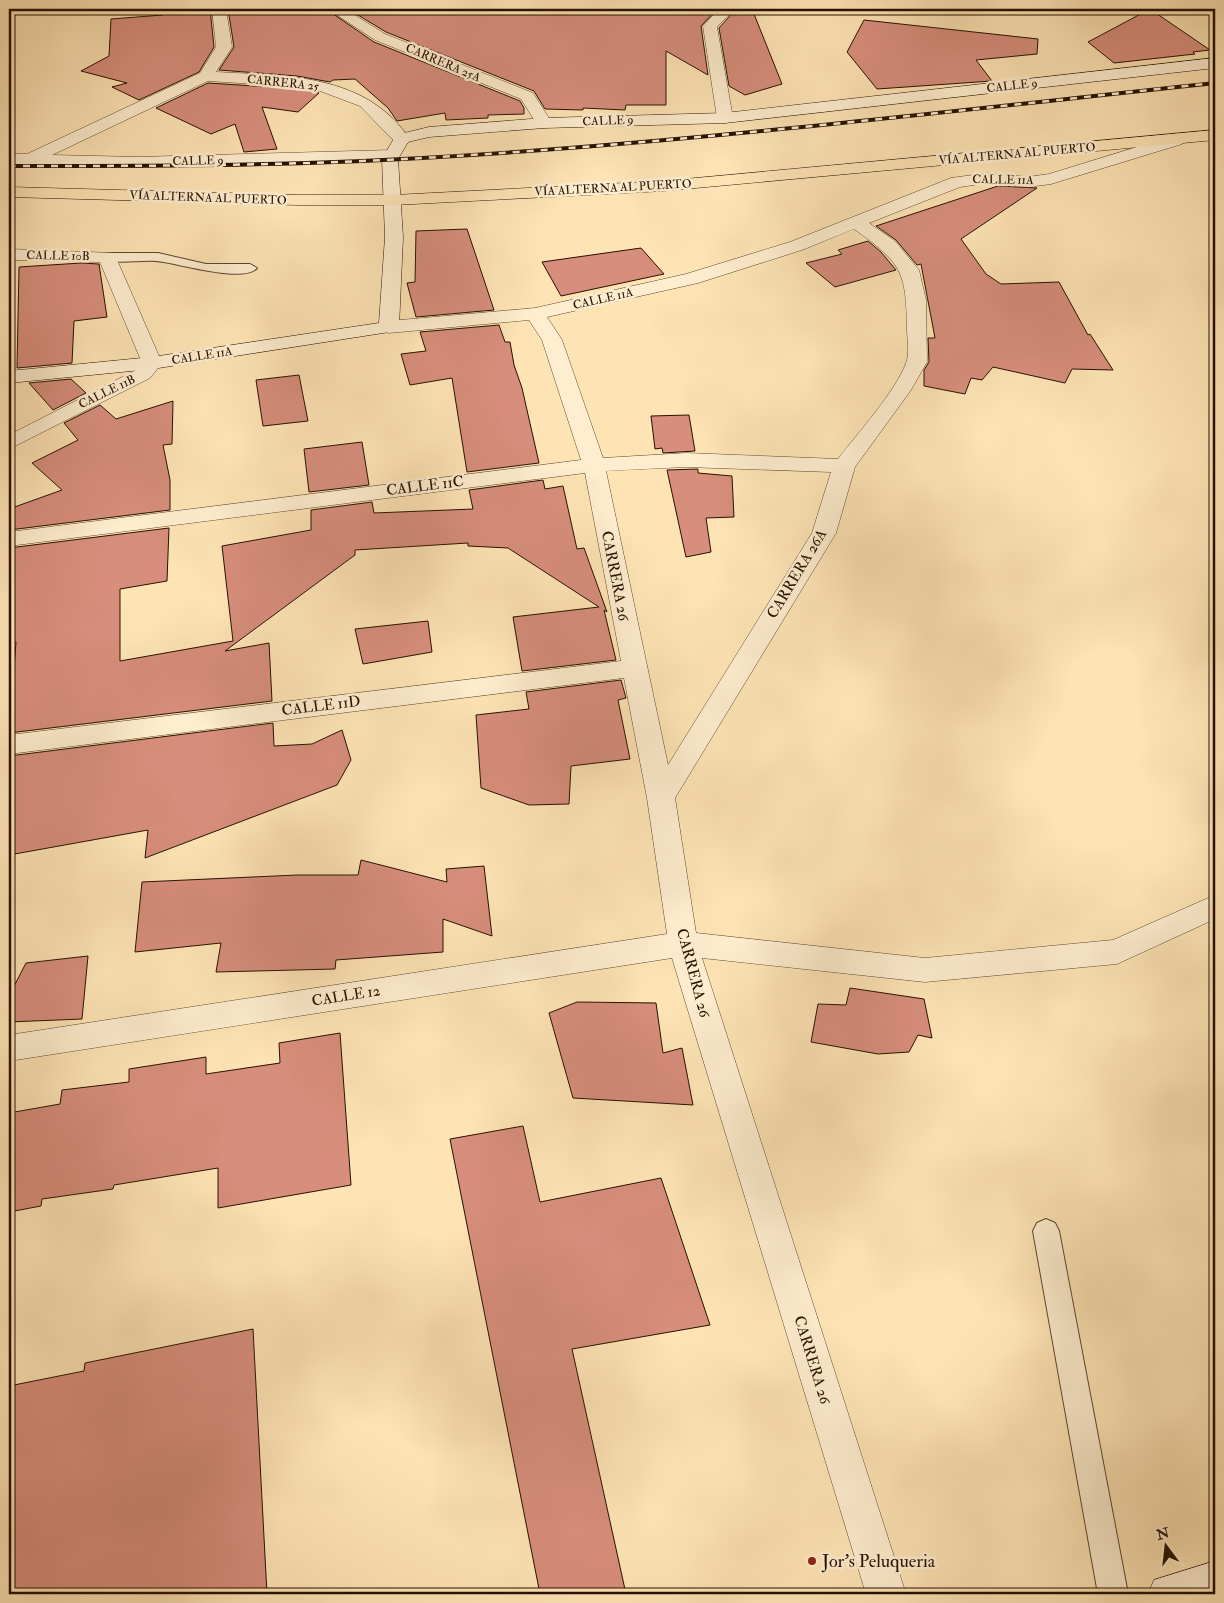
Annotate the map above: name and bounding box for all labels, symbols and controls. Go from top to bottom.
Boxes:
street label: CARRERA 25A [403,40,483,86]
street label: CARRERA 25 [246,72,320,94]
street label: CALLE 9 [986,76,1038,96]
street label: CALLE 9 [582,113,634,129]
street label: VÍA ALTERNA AL PUERTO [938,140,1096,168]
street label: CALLE 9 [172,153,224,169]
street label: CALLE 11A [972,172,1034,188]
street label: VÍA ALTERNA AL PUERTO [534,176,692,200]
street label: VÍA ALTERNA AL PUERTO [129,188,287,208]
street label: CALLE 10B [26,248,90,264]
street label: CALLE 11A [572,285,635,313]
street label: CALLE 11A [171,344,234,368]
street label: CALLE 11B [76,372,138,412]
street label: CALLE 11C [385,472,465,500]
street label: CARRERA 26A [763,525,831,622]
street label: CARRERA 26 [597,529,633,624]
street label: CALLE 11D [281,692,361,720]
street label: CARRERA 26 [672,926,714,1021]
street label: CALLE 12 [310,981,382,1011]
street label: CARRERA 26 [790,1314,835,1408]
north arrow [1142,1520,1192,1570]
text: N [1154,1524,1171,1544]
place label: Jor's Peluqueria [821,1550,936,1573]
marker: Jor's Peluqueria [806,1555,818,1567]

